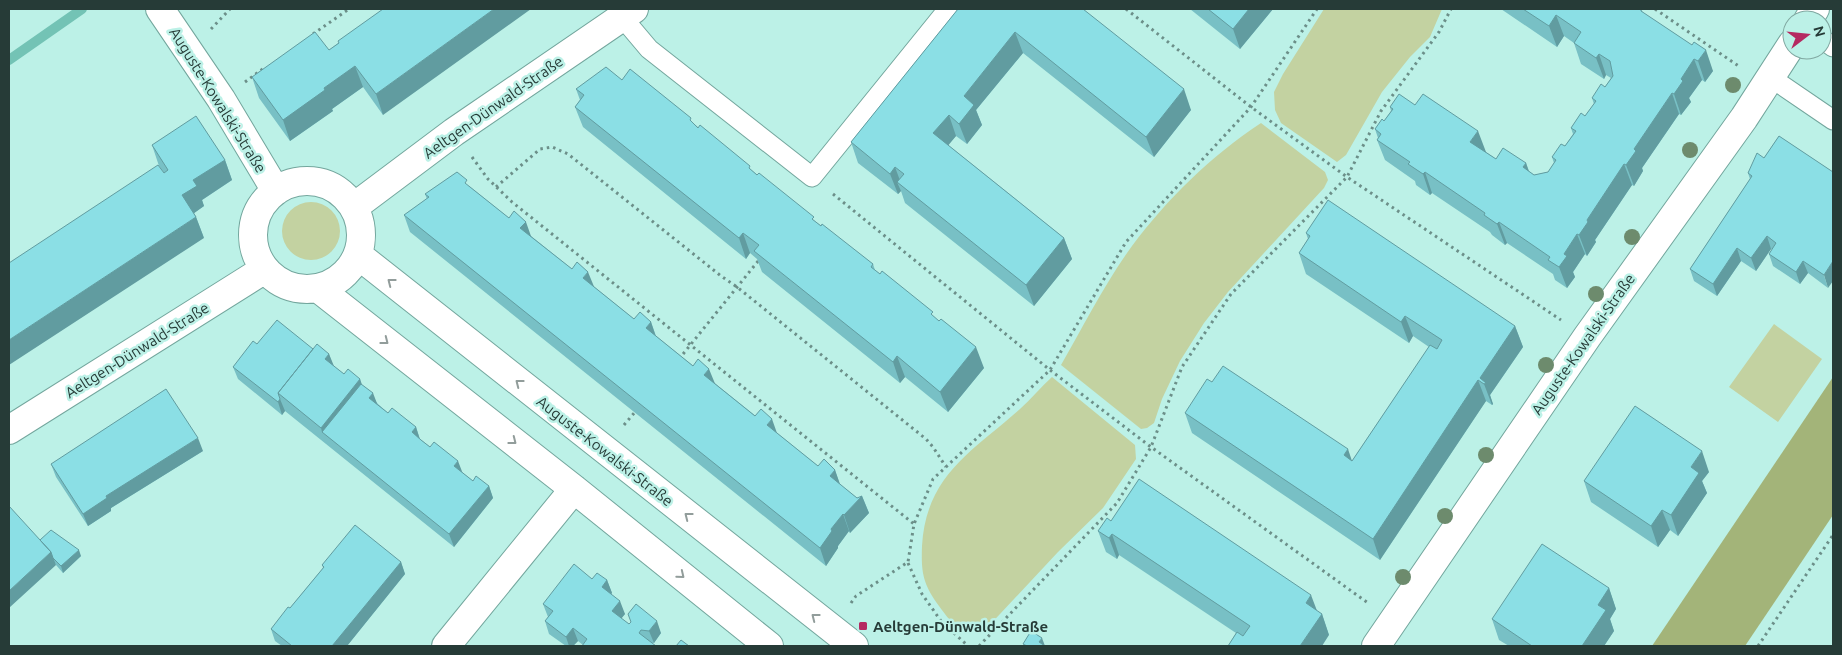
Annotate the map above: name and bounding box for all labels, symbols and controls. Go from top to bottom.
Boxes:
north arrow [1782,10,1832,60]
street label: Auguste-Kowalski-Straße [166,24,270,176]
text: N [1810,24,1829,39]
street label: Aeltgen-Dünwald-Straße [420,52,566,162]
street label: Auguste-Kowalski-Straße [1528,270,1638,418]
one-way arrow [388,279,397,288]
street label: Aeltgen-Dünwald-Straße [62,299,212,401]
one-way arrow [379,335,388,343]
one-way arrow [516,380,525,388]
street label: Auguste-Kowalski-Straße [534,393,676,509]
one-way arrow [507,435,517,444]
one-way arrow [684,513,693,522]
one-way arrow [675,570,684,578]
one-way arrow [812,614,821,622]
place label: Aeltgen-Dünwald-Straße [873,618,1048,635]
marker: Aeltgen-Dünwald-Straße [857,620,869,632]

